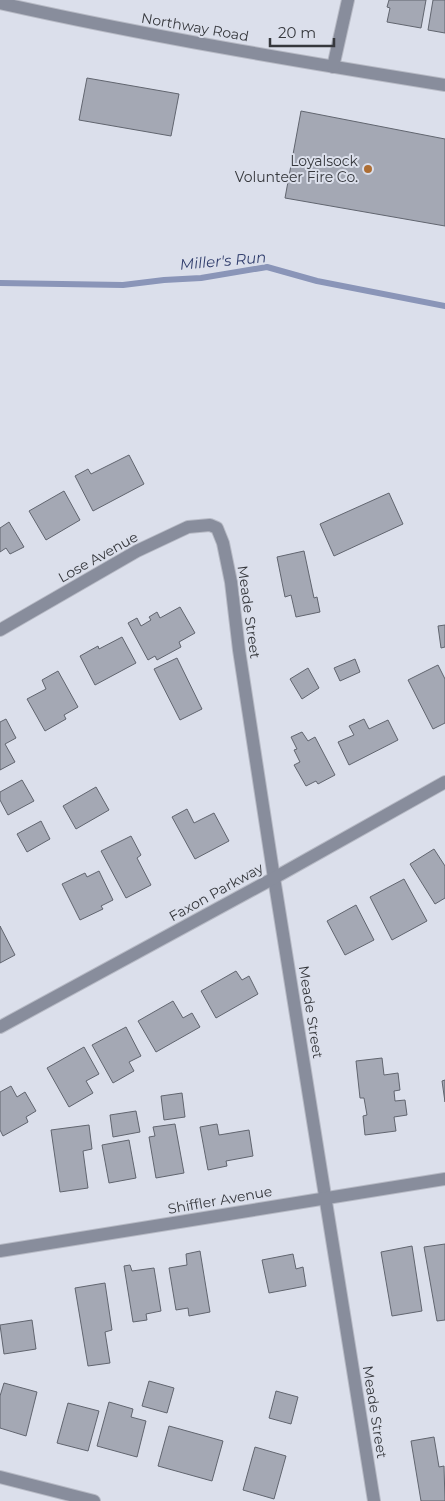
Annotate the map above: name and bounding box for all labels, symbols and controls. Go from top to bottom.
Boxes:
street label: Northway Road [140,9,250,45]
scale bar [270,15,334,47]
text: 20 m [278,23,316,42]
place label: Loyalsock Volunteer Fire Co. [235,152,359,186]
marker: Loyalsock Volunteer Fire Co. [362,163,374,175]
water label: Miller's Run [179,247,267,274]
street label: Lose Avenue [55,528,141,586]
street label: Meade Street [234,564,264,660]
street label: Faxon Parkway [166,858,267,925]
street label: Meade Street [295,964,327,1060]
street label: Shiffler Avenue [166,1182,274,1218]
street label: Meade Street [359,1364,391,1460]

